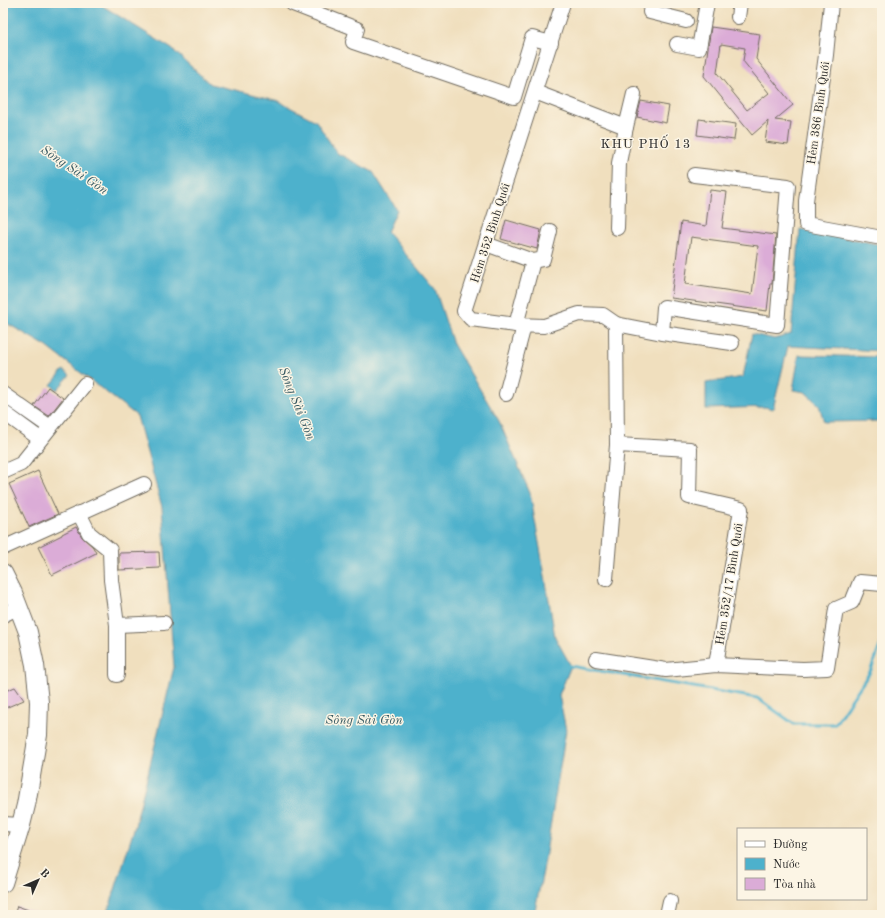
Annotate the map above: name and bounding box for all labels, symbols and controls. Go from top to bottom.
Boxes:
street label: Hẻm 386 Bình Quới [806,61,832,165]
district label: KHU PHỐ 13 [601,134,691,151]
water label: Sông Sài Gòn [38,143,110,198]
street label: Hẻm 352 Bình Quới [468,182,513,285]
water label: Sông Sài Gòn [276,365,317,442]
street label: Hẻm 352/17 Bình Quới [713,522,746,646]
water label: Sông Sài Gòn [325,714,403,727]
legend [737,828,867,900]
text: Đường [773,839,808,851]
text: Nước [773,859,800,871]
north arrow [18,860,58,900]
text: B [37,867,51,881]
text: Tòa nhà [773,879,816,891]

